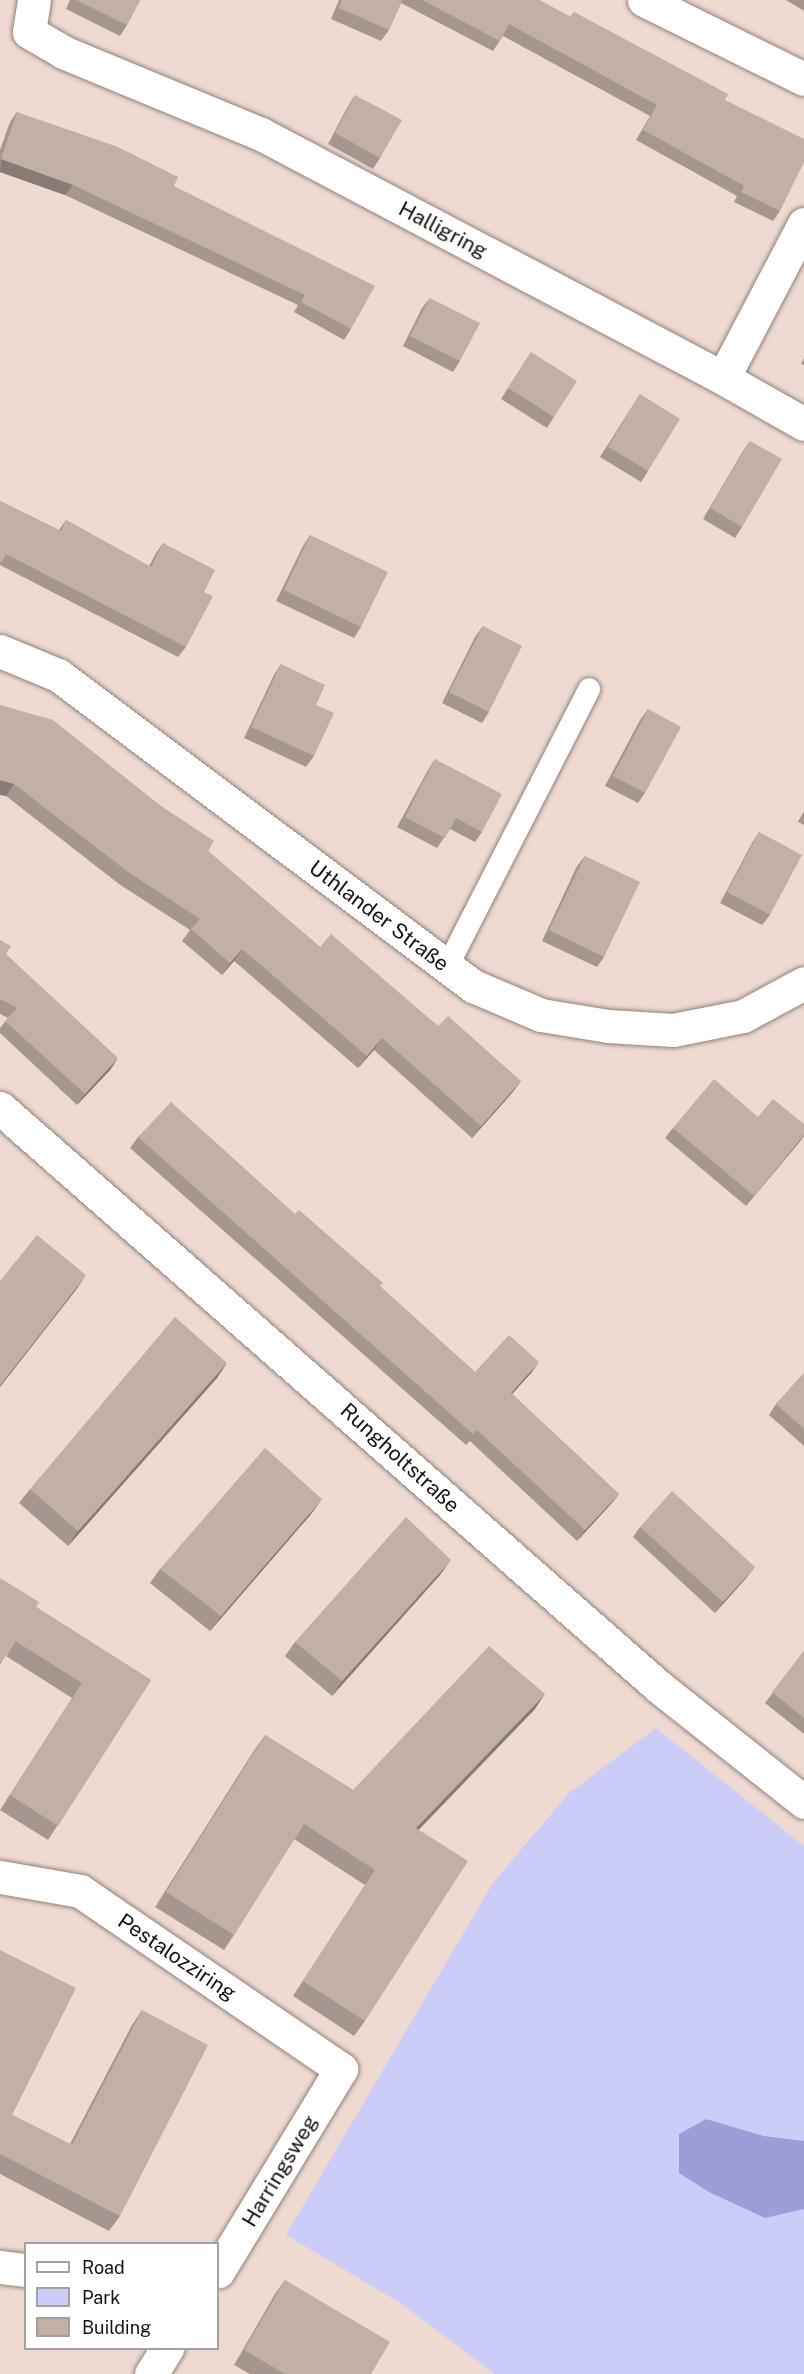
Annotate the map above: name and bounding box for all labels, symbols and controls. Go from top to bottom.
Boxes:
street label: Halligring [394,196,492,264]
street label: Uthlander Straße [304,855,454,977]
street label: Rungholtstraße [335,1398,465,1518]
street label: Pestalozziring [113,1908,241,2006]
street label: Harringsweg [237,2111,323,2231]
legend [24,2242,219,2350]
text: Road [82,2257,125,2278]
text: Park [82,2287,120,2308]
text: Building [82,2317,151,2338]

